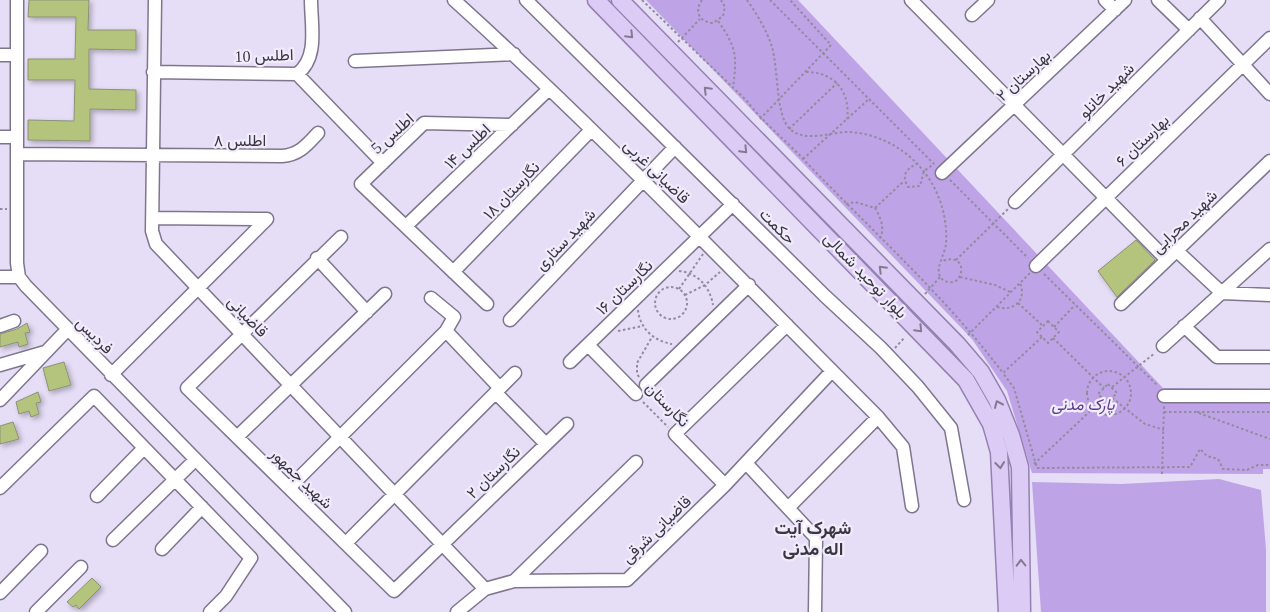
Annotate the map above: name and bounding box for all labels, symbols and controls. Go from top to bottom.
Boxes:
one-way arrow [624,29,633,38]
street label: اطلس 10 [234,46,294,67]
street label: بهارستان ۲ [993,46,1055,106]
street label: شهید خانلو [1075,59,1139,123]
one-way arrow [704,87,713,96]
street label: اطلس 5 [368,110,418,158]
street label: بهارستان ۶ [1112,111,1174,171]
street label: اطلس ۱۴ [441,121,495,174]
street label: اطلس ۸ [214,132,266,151]
street label: قاضیانی غربی [619,136,693,208]
one-way arrow [738,145,747,154]
street label: نگارستان ۱۸ [480,158,544,224]
street label: شهید محرابی [1148,186,1222,258]
street label: شهید ستاری [532,205,600,275]
street label: حکمت [756,205,799,248]
street label: بلوار توحید شمالی [819,229,911,323]
street label: نگارستان ۱۶ [593,256,657,320]
one-way arrow [879,265,888,274]
street label: قاضیانی [223,293,271,342]
street label: فردیس [71,314,116,359]
one-way arrow [913,323,922,332]
street label: نگارستان [641,379,693,431]
park label: پارک مدنی [1051,396,1116,416]
one-way arrow [994,400,1005,409]
street label: نگارستان ۲ [463,443,525,503]
street label: شهید جمهور [265,444,336,513]
one-way arrow [994,462,1005,470]
street label: قاضیانی شرقی [618,492,696,568]
district label: شهرک آیت اله مدنی [775,518,851,560]
one-way arrow [1015,559,1026,567]

